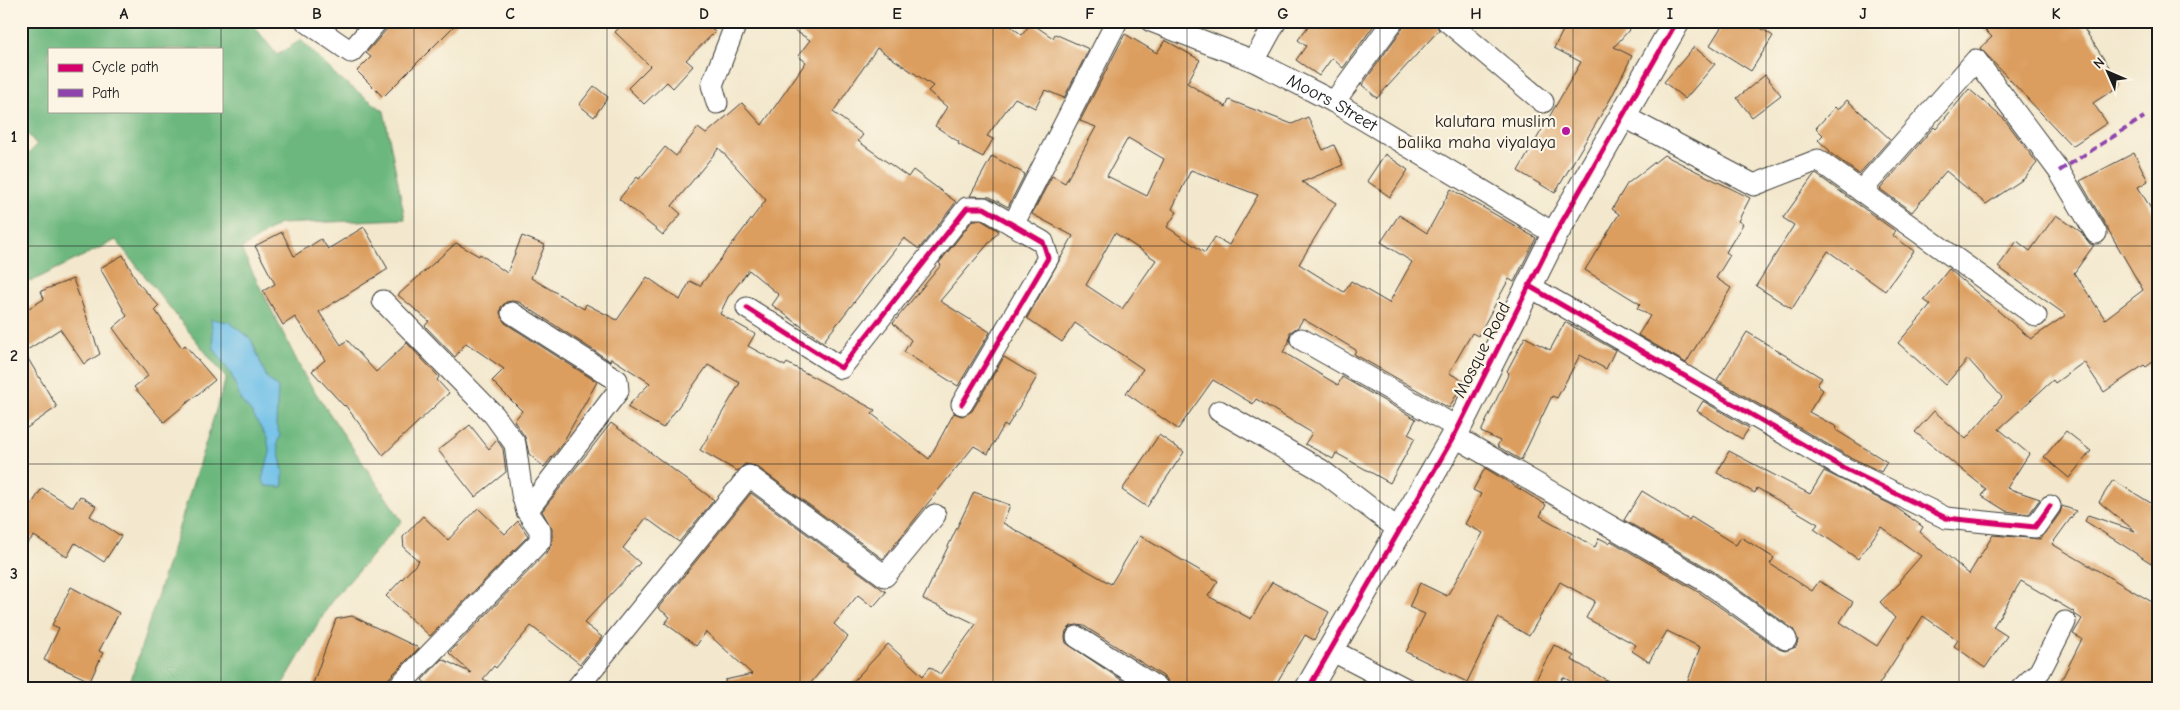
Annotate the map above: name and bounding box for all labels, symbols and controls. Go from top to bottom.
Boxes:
text: A [120,5,129,23]
text: B [312,5,322,23]
text: C [505,5,515,23]
text: D [699,5,709,23]
text: E [892,5,902,23]
text: F [1085,5,1095,23]
text: G [1277,5,1289,23]
text: H [1470,5,1482,23]
text: I [1667,5,1673,23]
text: J [1859,5,1867,23]
text: K [2051,5,2061,23]
legend [48,48,222,112]
north arrow [2082,48,2132,98]
text: N [2090,54,2108,72]
text: Cycle path [92,58,159,76]
street label: Moors Street [1283,69,1382,136]
text: Path [92,84,120,102]
place label: kalutara muslim balika maha viyalaya [1397,111,1556,153]
marker: kalutara muslim balika maha viyalaya [1560,125,1572,137]
text: 1 [11,128,17,146]
street label: Mosque Road [1449,299,1515,401]
text: 2 [10,347,18,365]
text: 3 [10,565,18,583]

